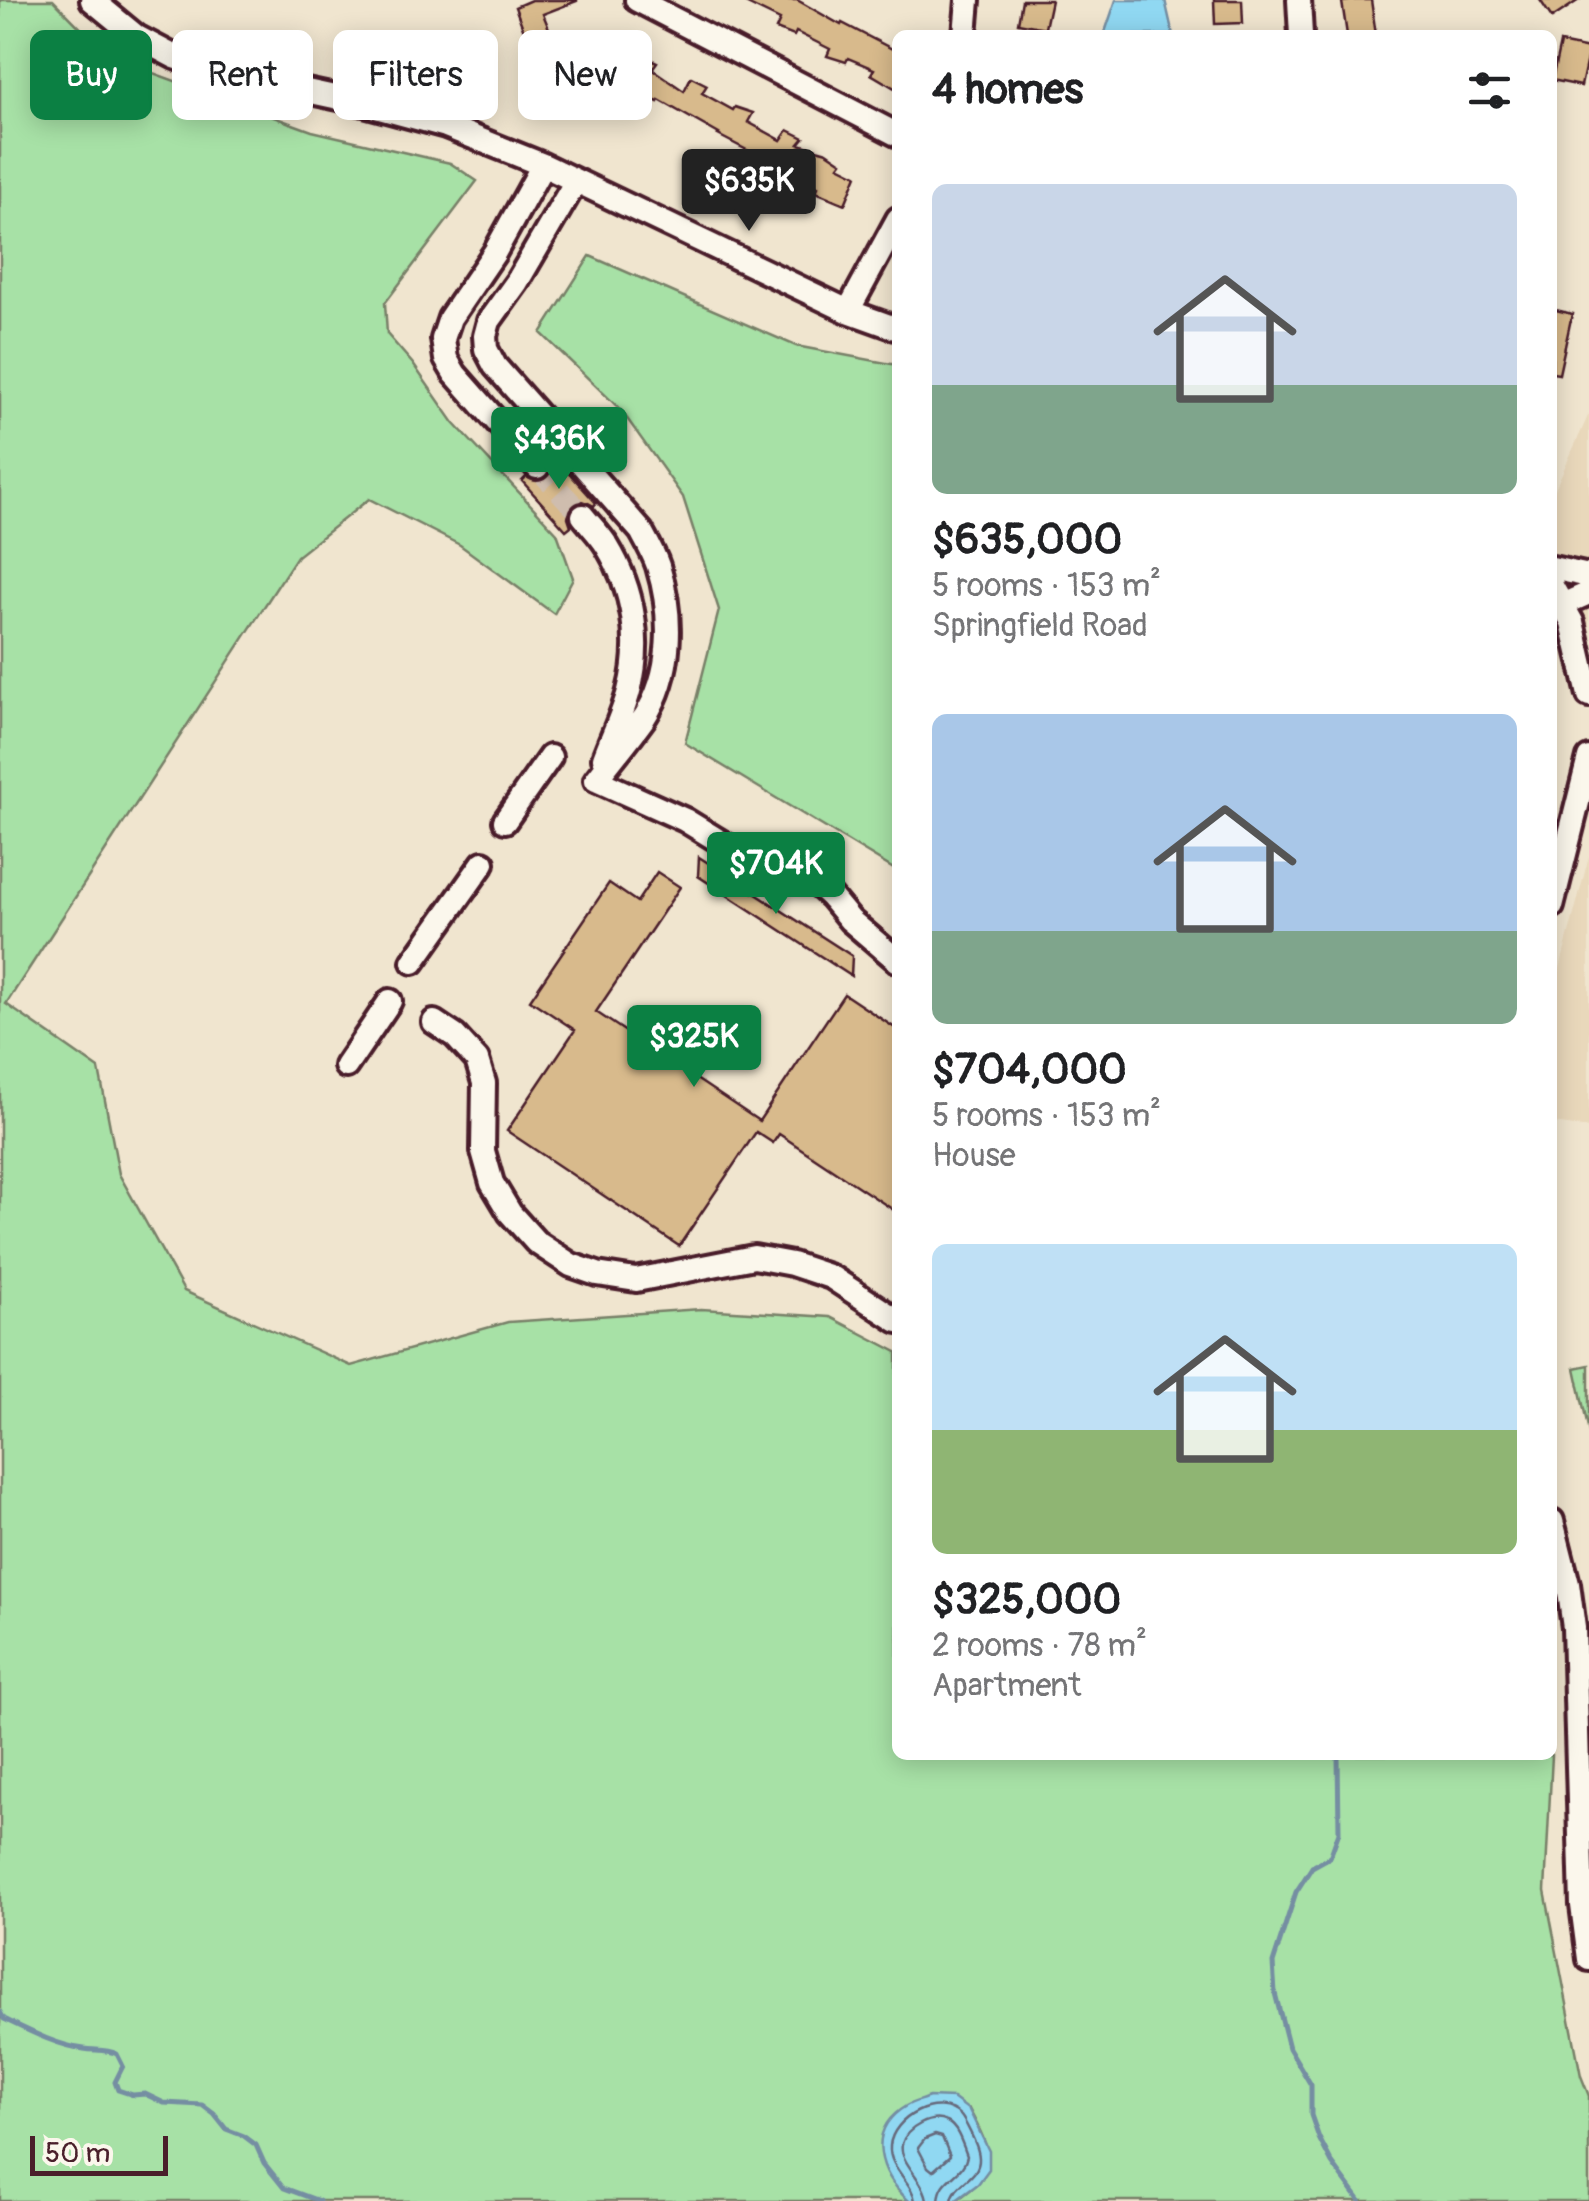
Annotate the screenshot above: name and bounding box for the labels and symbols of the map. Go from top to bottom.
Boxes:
pin: $635K [679,149,819,234]
pin: $436K [489,407,629,492]
pin: $704K [706,832,846,917]
pin: $325K [624,1005,764,1090]
scale bar [30,2131,168,2176]

